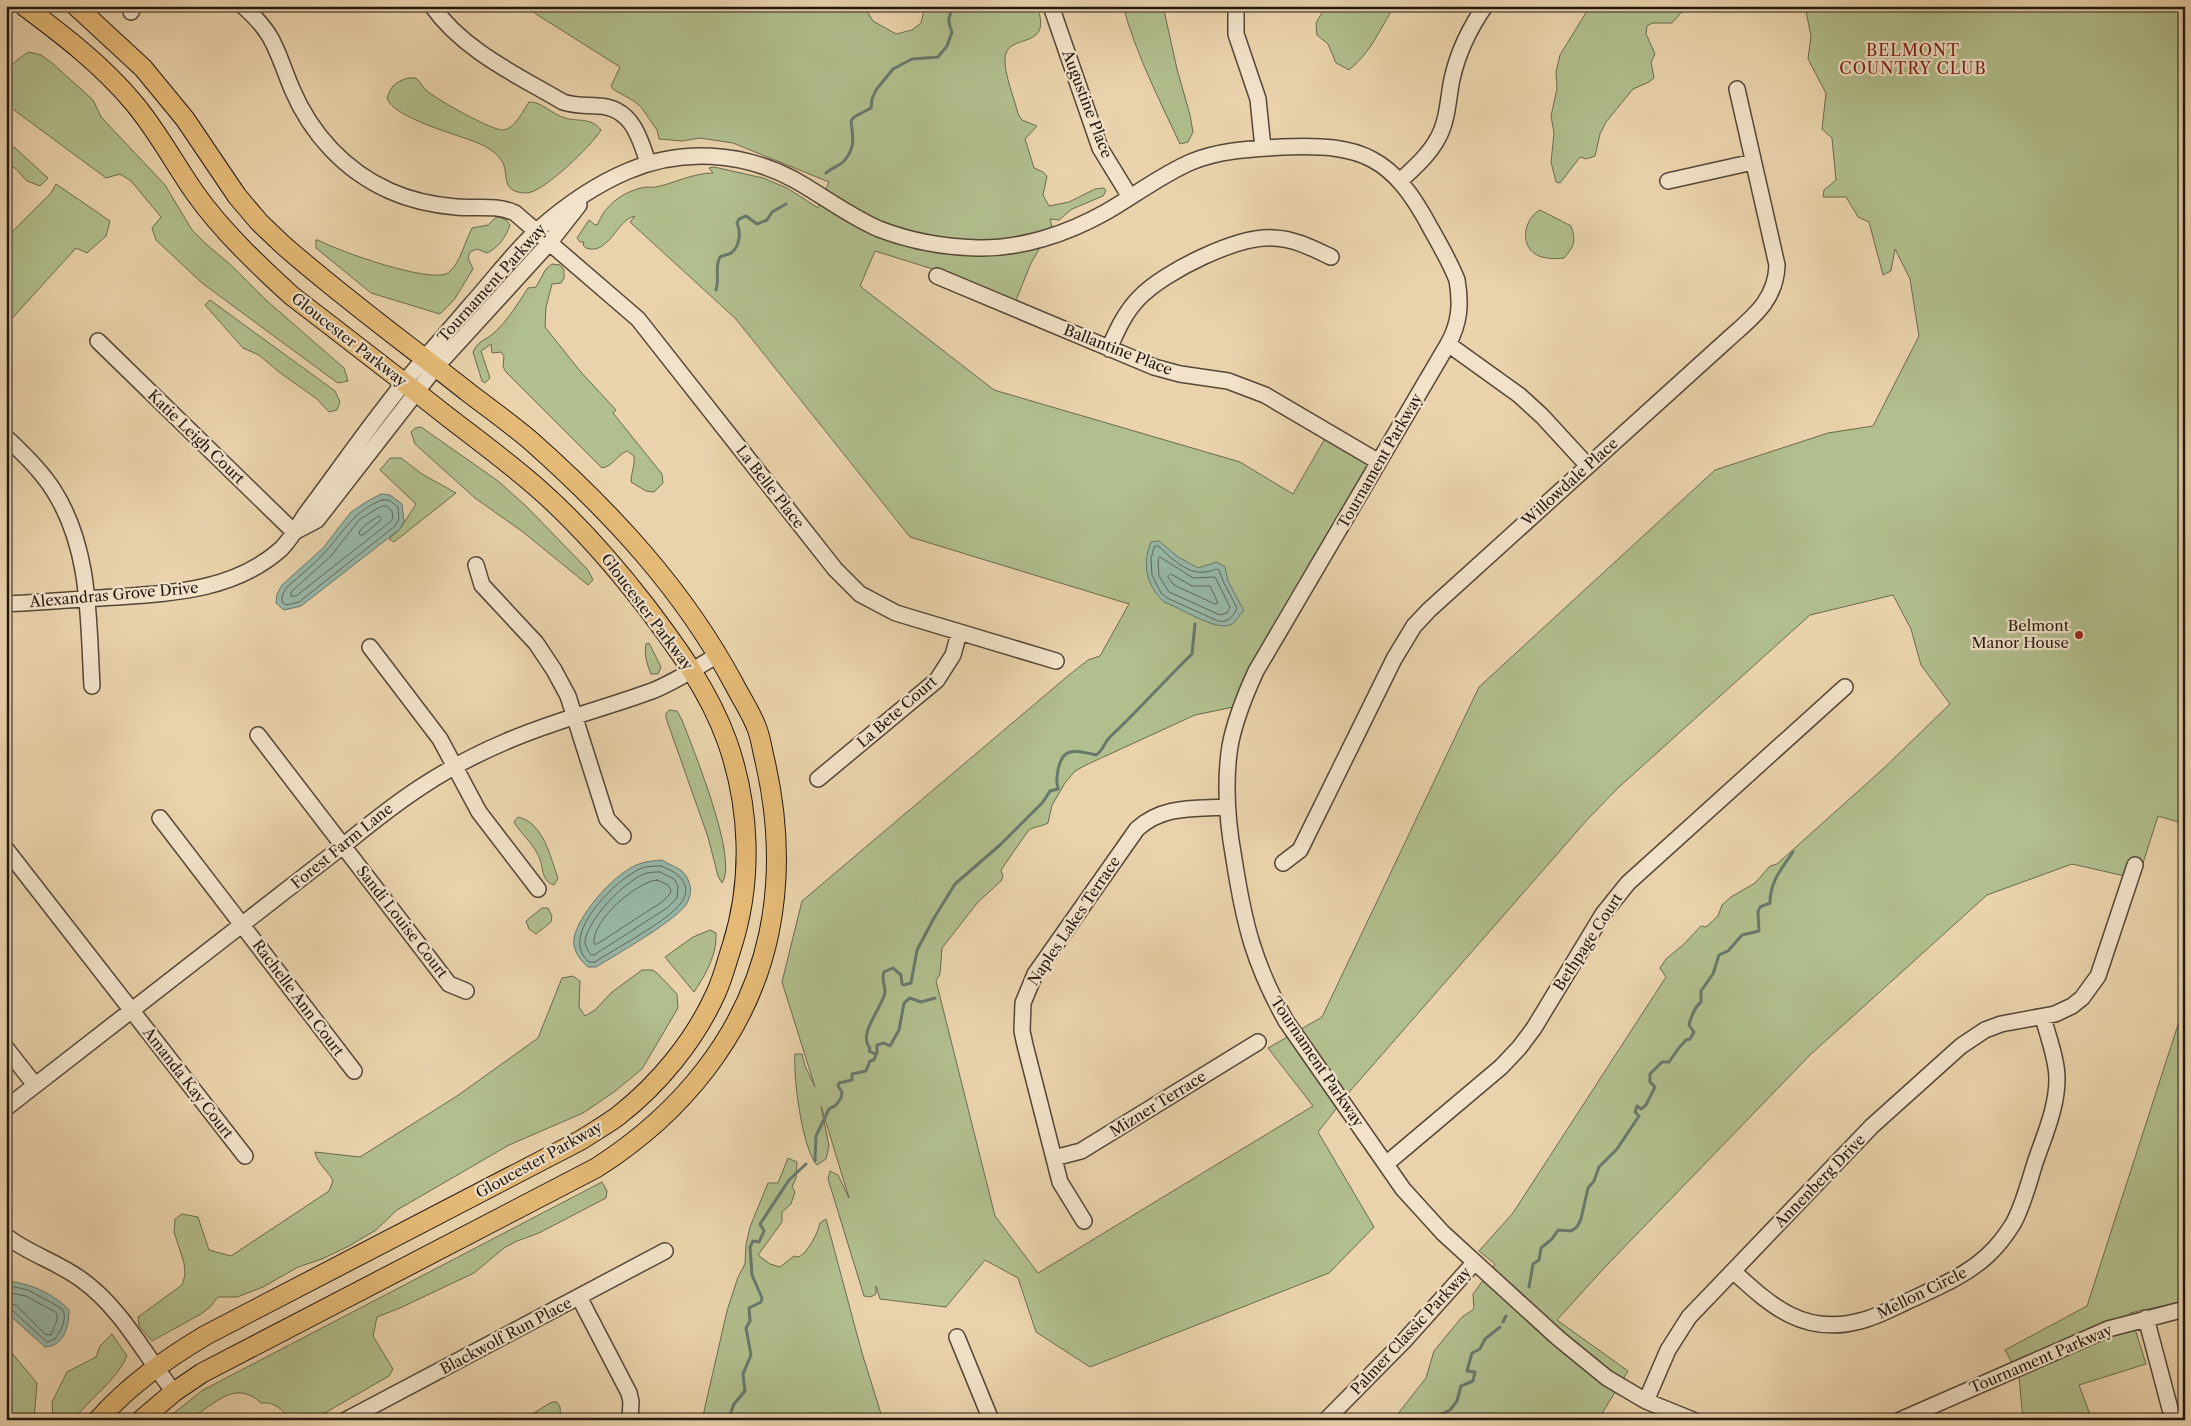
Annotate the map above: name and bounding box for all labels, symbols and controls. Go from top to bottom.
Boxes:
district label: BELMONT COUNTRY CLUB [1839,40,1987,78]
street label: Augustine Place [1058,46,1117,160]
street label: Tournament Parkway [433,219,550,346]
street label: Gloucester Parkway [288,289,411,391]
street label: Ballantine Place [1061,320,1175,379]
street label: Katie Leigh Court [144,386,249,488]
street label: Tournament Parkway [1333,389,1426,532]
street label: Willowdale Place [1517,433,1622,531]
street label: La Belle Place [732,441,809,532]
street label: Gloucester Parkway [597,549,698,674]
street label: Alexandras Grove Drive [28,578,199,611]
place label: Belmont Manor House [1972,616,2070,652]
marker: Belmont Manor House [2073,629,2085,641]
street label: La Bete Court [853,671,941,752]
street label: Forest Farm Lane [287,799,396,892]
street label: Naples Lakes Terrace [1023,852,1124,989]
street label: Sandi Louise Court [353,862,453,982]
street label: Bethpage Court [1549,889,1627,994]
street label: Rachelle Ann Court [248,936,349,1060]
street label: Tournament Parkway [1267,993,1368,1131]
street label: Amanda Kay Court [138,1022,238,1143]
street label: Mizner Terrace [1106,1066,1209,1141]
street label: Gloucester Parkway [472,1117,606,1202]
street label: Annenberg Drive [1770,1130,1869,1232]
street label: Palmer Classic Parkway [1346,1262,1475,1399]
street label: Mellon Circle [1874,1263,1970,1323]
street label: Blackwolf Run Place [437,1293,575,1378]
street label: Tournament Parkway [1967,1320,2116,1397]

